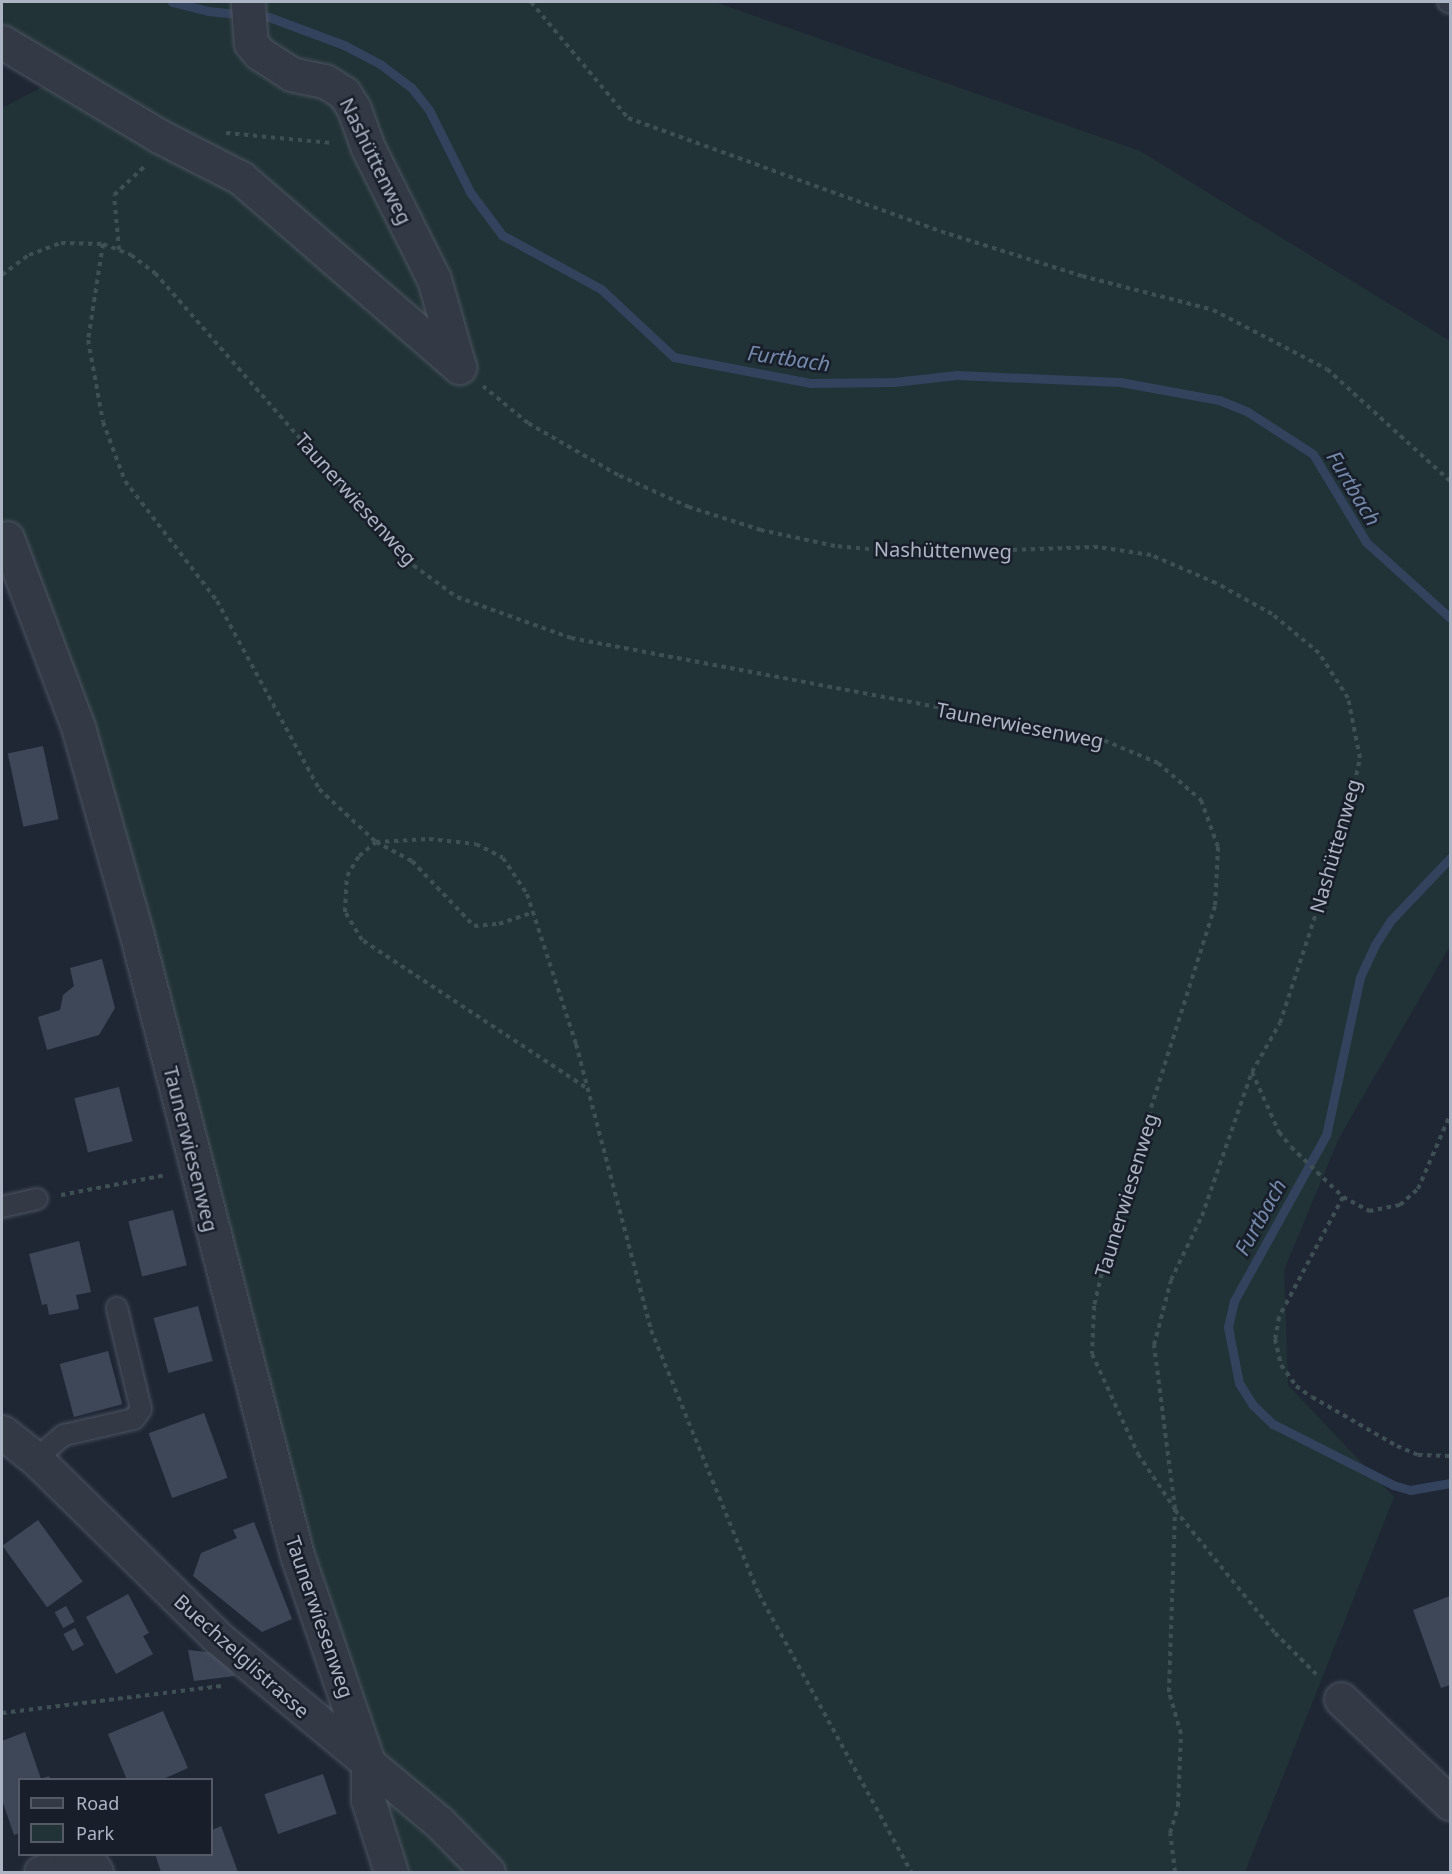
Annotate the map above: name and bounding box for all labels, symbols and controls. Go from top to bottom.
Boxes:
street label: Nashüttenweg [335,94,417,228]
water label: Furtbach [746,340,832,376]
street label: Taunerwiesenweg [290,428,422,570]
water label: Furtbach [1322,446,1386,530]
street label: Nashüttenweg [874,537,1012,563]
street label: Taunerwiesenweg [934,697,1106,753]
street label: Nashüttenweg [1304,776,1366,916]
street label: Taunerwiesenweg [159,1064,223,1234]
street label: Taunerwiesenweg [1090,1110,1162,1280]
water label: Furtbach [1229,1174,1291,1260]
street label: Taunerwiesenweg [281,1533,359,1701]
street label: Buechzelglistrasse [170,1589,314,1723]
legend [18,1778,213,1856]
text: Road [76,1791,119,1815]
text: Park [76,1821,114,1845]

